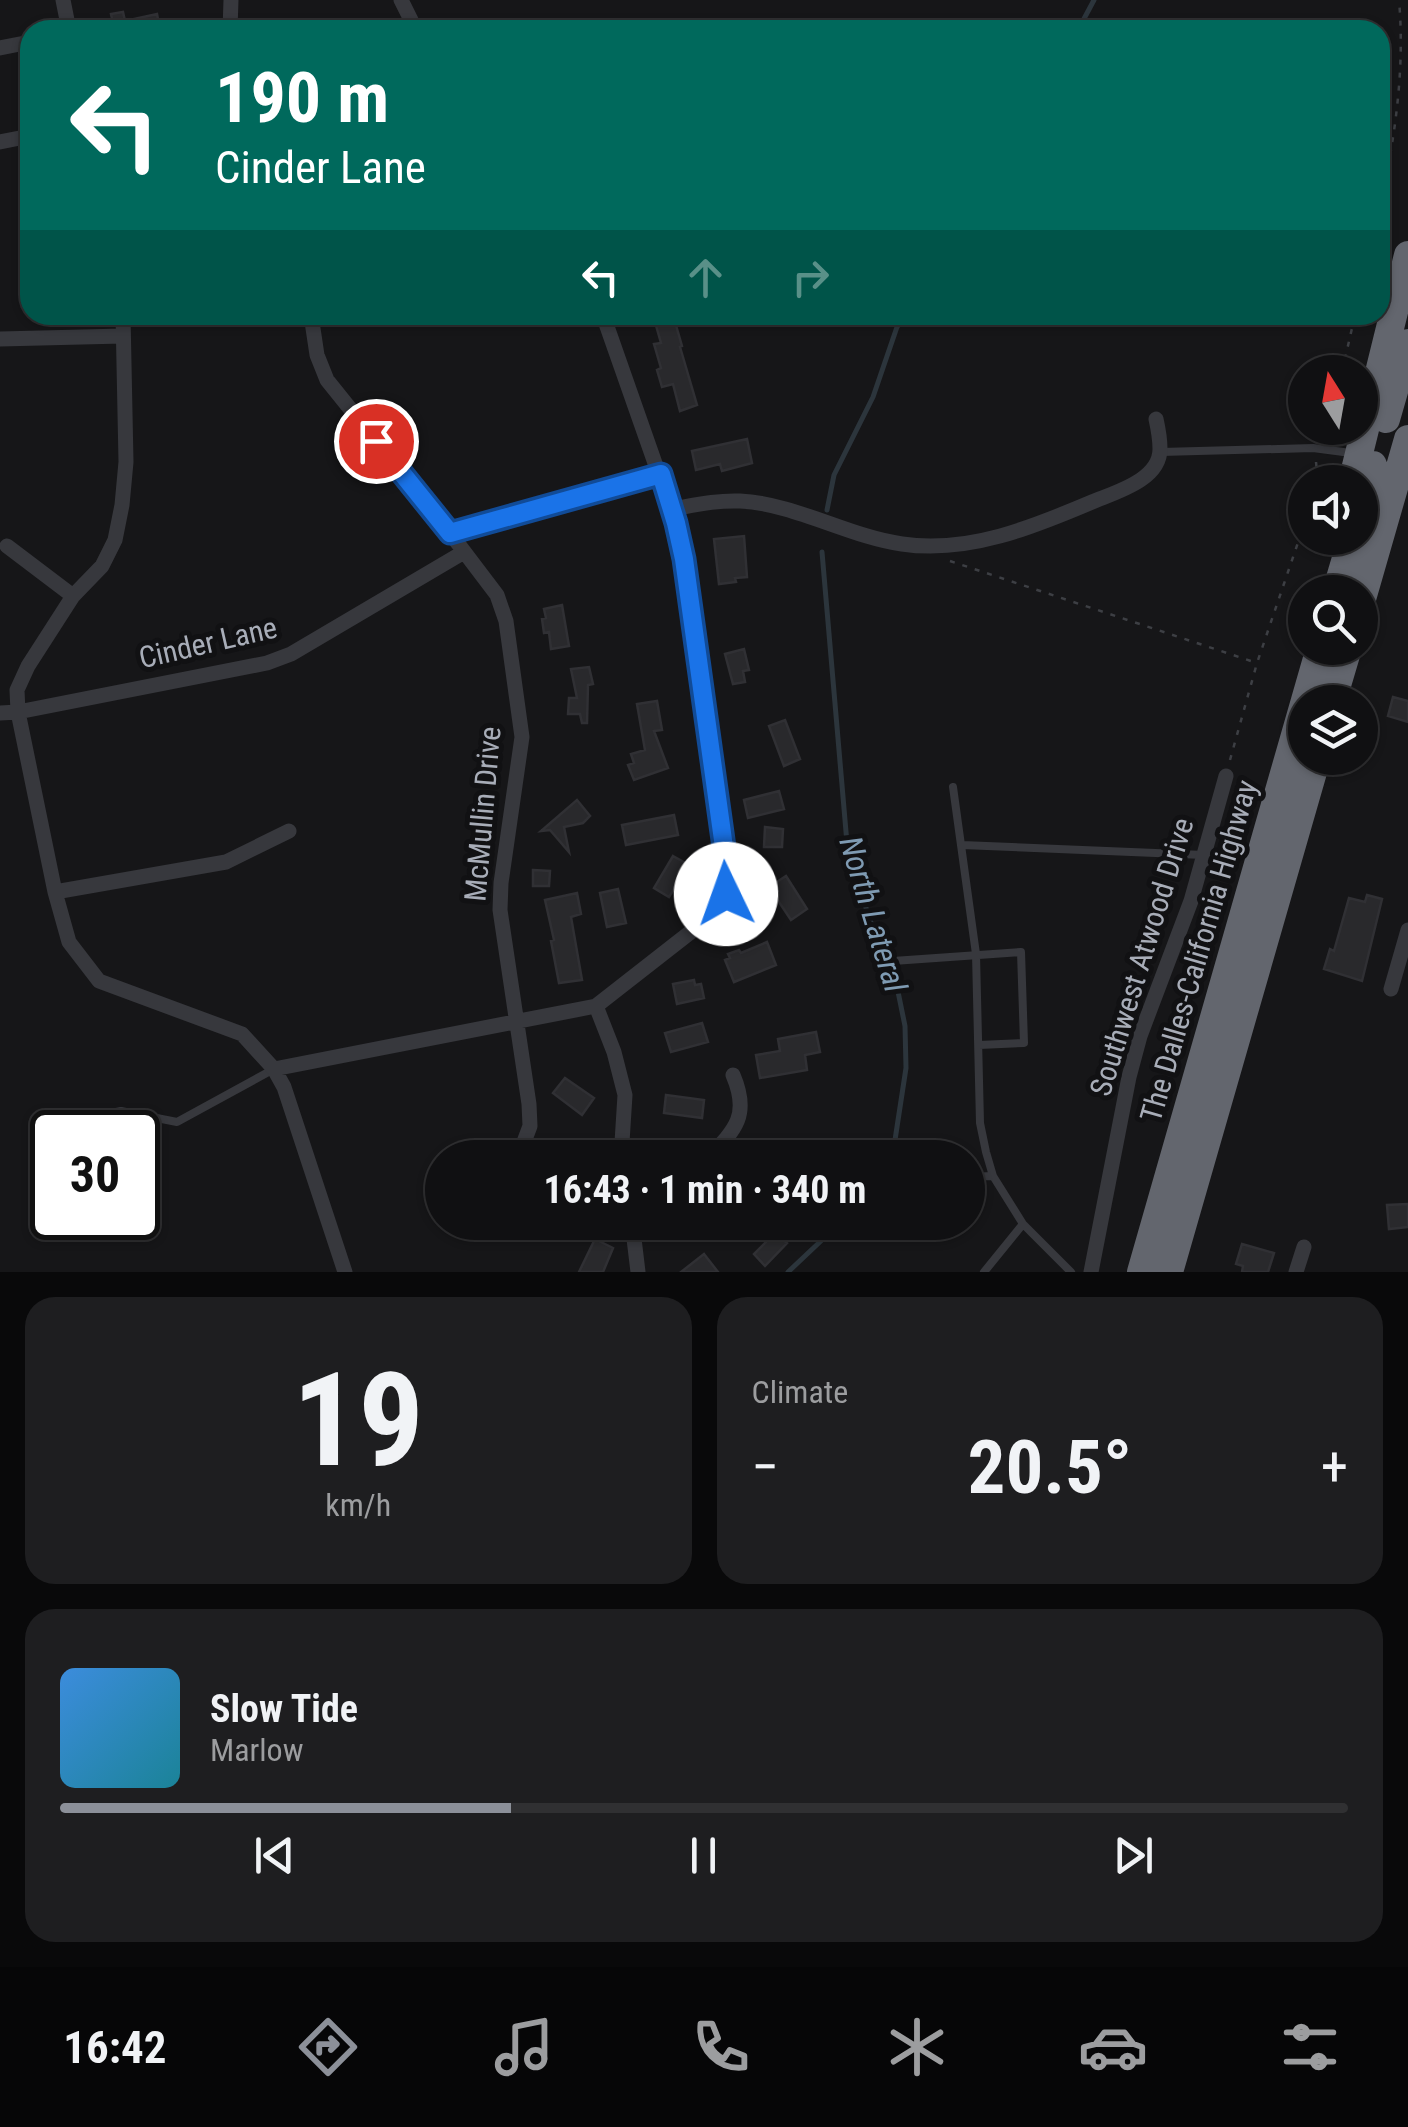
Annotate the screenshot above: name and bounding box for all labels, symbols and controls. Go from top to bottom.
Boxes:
text: 190 m [215,57,389,139]
icon: left [50,60,180,190]
text: Cinder Lane [215,141,426,194]
icon: left [573,250,628,305]
icon: ahead [678,250,733,305]
icon: right [783,250,838,305]
north arrow [1288,355,1378,445]
map controls [1288,355,1378,775]
pin [334,399,419,484]
icon: arrive [349,414,404,469]
button: sound [1288,465,1378,555]
button: search [1288,575,1378,665]
street label: Cinder Lane [135,610,280,675]
button: layers [1288,685,1378,775]
street label: McMullin Drive [457,725,508,903]
street label: The Dalles-California Highway [1133,776,1264,1126]
street label: Southwest Atwood Drive [1083,814,1200,1100]
water label: North Lateral [831,832,915,997]
position arrow [674,842,778,946]
speed limit sign: 30 [30,1110,160,1240]
text: 16:43 · 1 min · 340 m [544,1168,866,1212]
text: 19 [293,1344,424,1497]
text: Climate [752,1373,848,1411]
text: 20.5° [968,1423,1132,1511]
text: − [752,1435,779,1499]
text: + [1321,1435,1348,1499]
text: km/h [325,1486,391,1524]
text: Slow Tide [210,1687,358,1731]
text: Marlow [210,1731,303,1769]
icon: previous [247,1828,302,1883]
icon: pause [676,1828,731,1883]
icon: next [1106,1828,1161,1883]
icon: directions [293,2012,363,2082]
icon: music [489,2012,559,2082]
icon: phone [686,2012,756,2082]
icon: climate [882,2012,952,2082]
icon: car [1078,2012,1148,2082]
icon: filters [1275,2012,1345,2082]
text: 16:42 [63,2021,166,2074]

